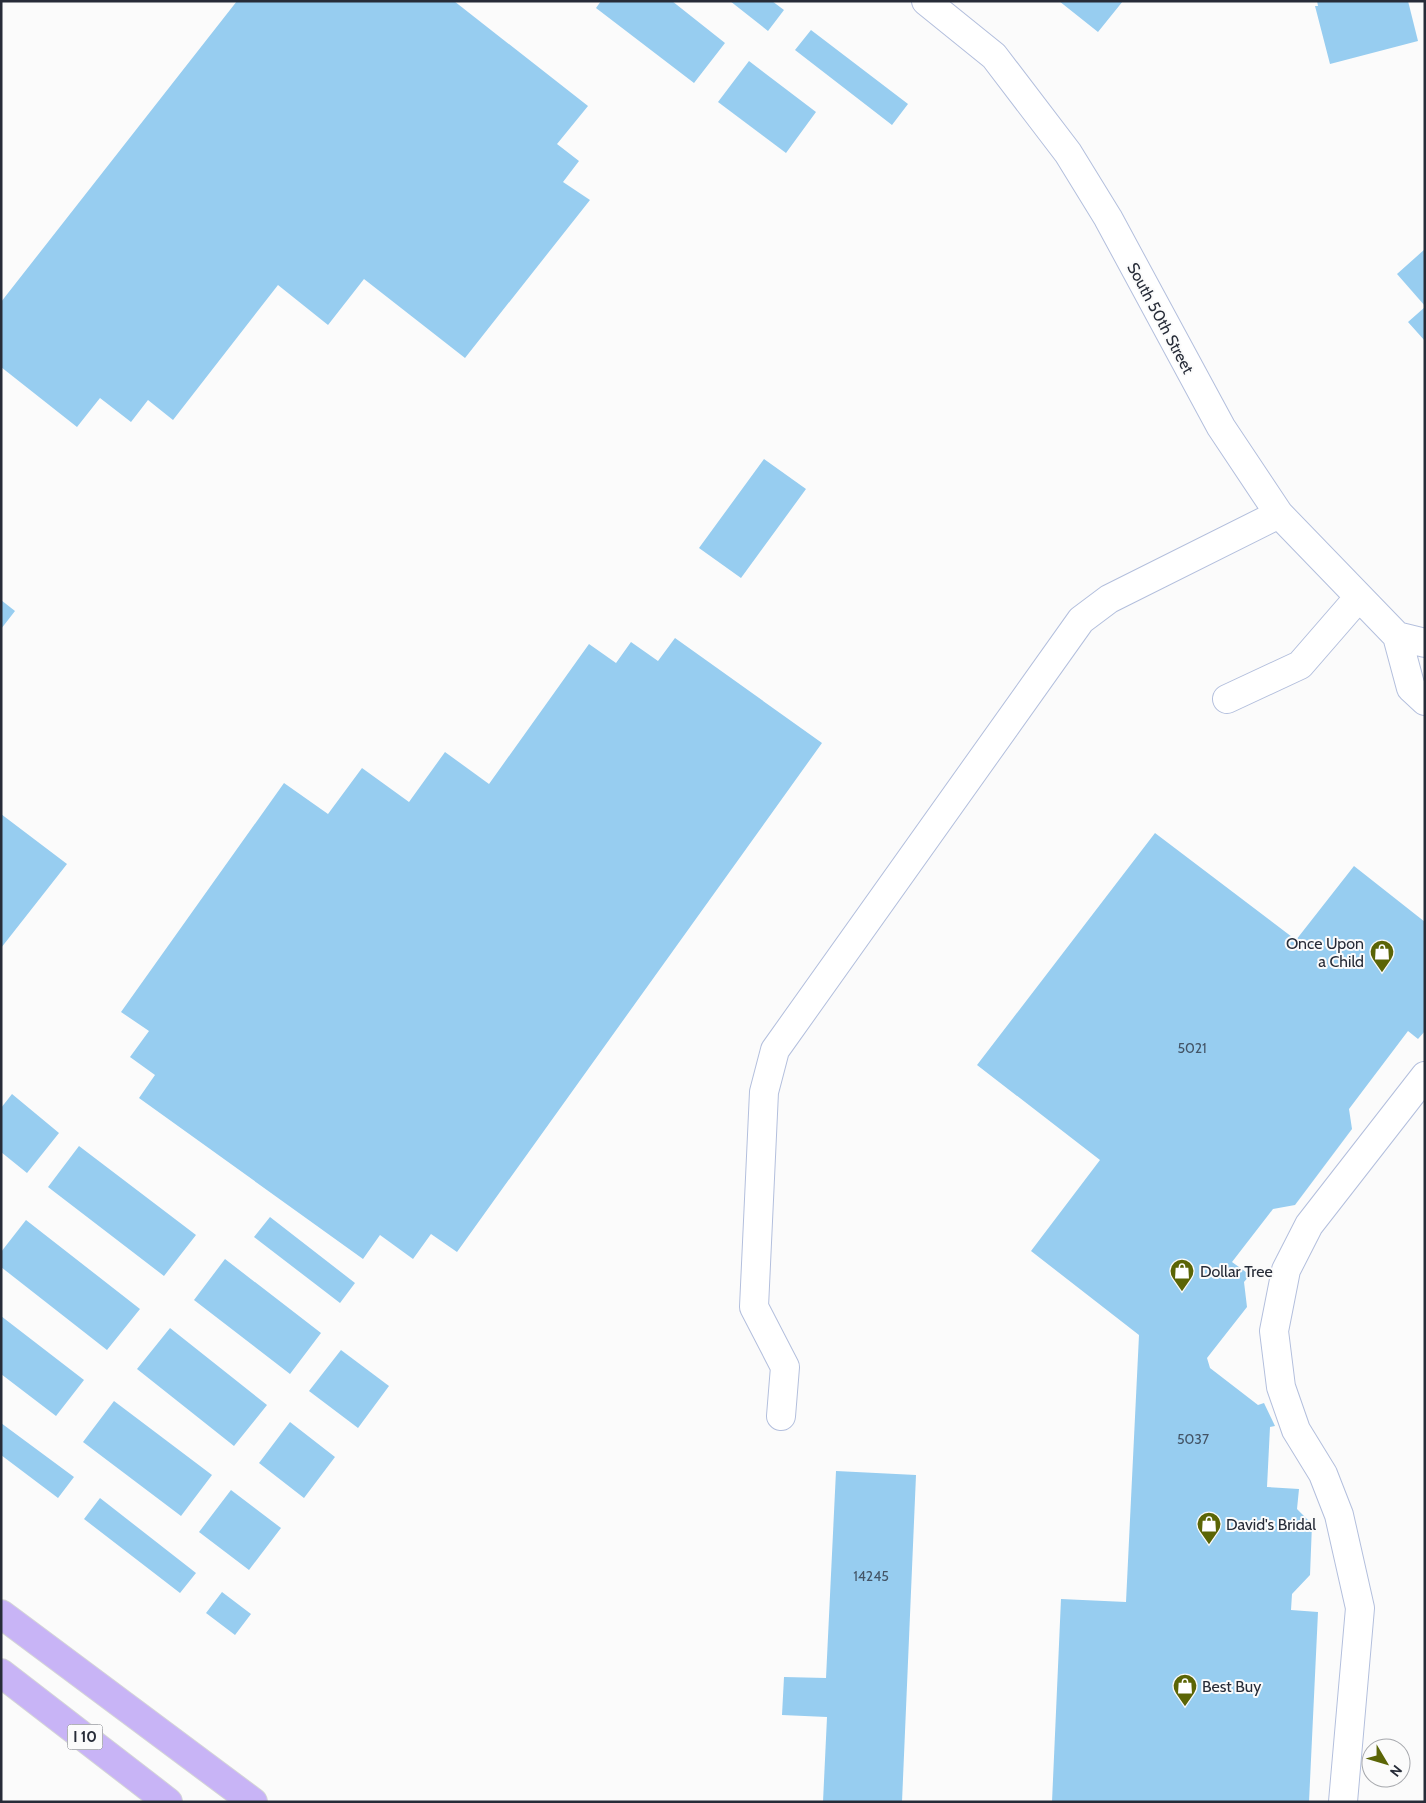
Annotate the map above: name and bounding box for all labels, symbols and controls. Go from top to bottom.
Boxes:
street label: South 50th Street [1123,260,1198,377]
place label: Once Upon a Child [1286,934,1364,971]
shop icon: Once Upon a Child [1369,939,1395,973]
house number: 5021 [1177,1039,1207,1057]
shop icon: Dollar Tree [1169,1258,1195,1292]
place label: Dollar Tree [1200,1262,1273,1281]
house number: 5037 [1177,1430,1209,1448]
shop icon: David's Bridal [1196,1511,1222,1545]
place label: David's Bridal [1226,1515,1316,1534]
house number: 14245 [853,1567,889,1585]
shop icon: Best Buy [1172,1673,1198,1707]
place label: Best Buy [1202,1677,1261,1696]
road number: I 10 [68,1724,102,1750]
north arrow [1361,1738,1411,1788]
text: N [1386,1762,1406,1780]

